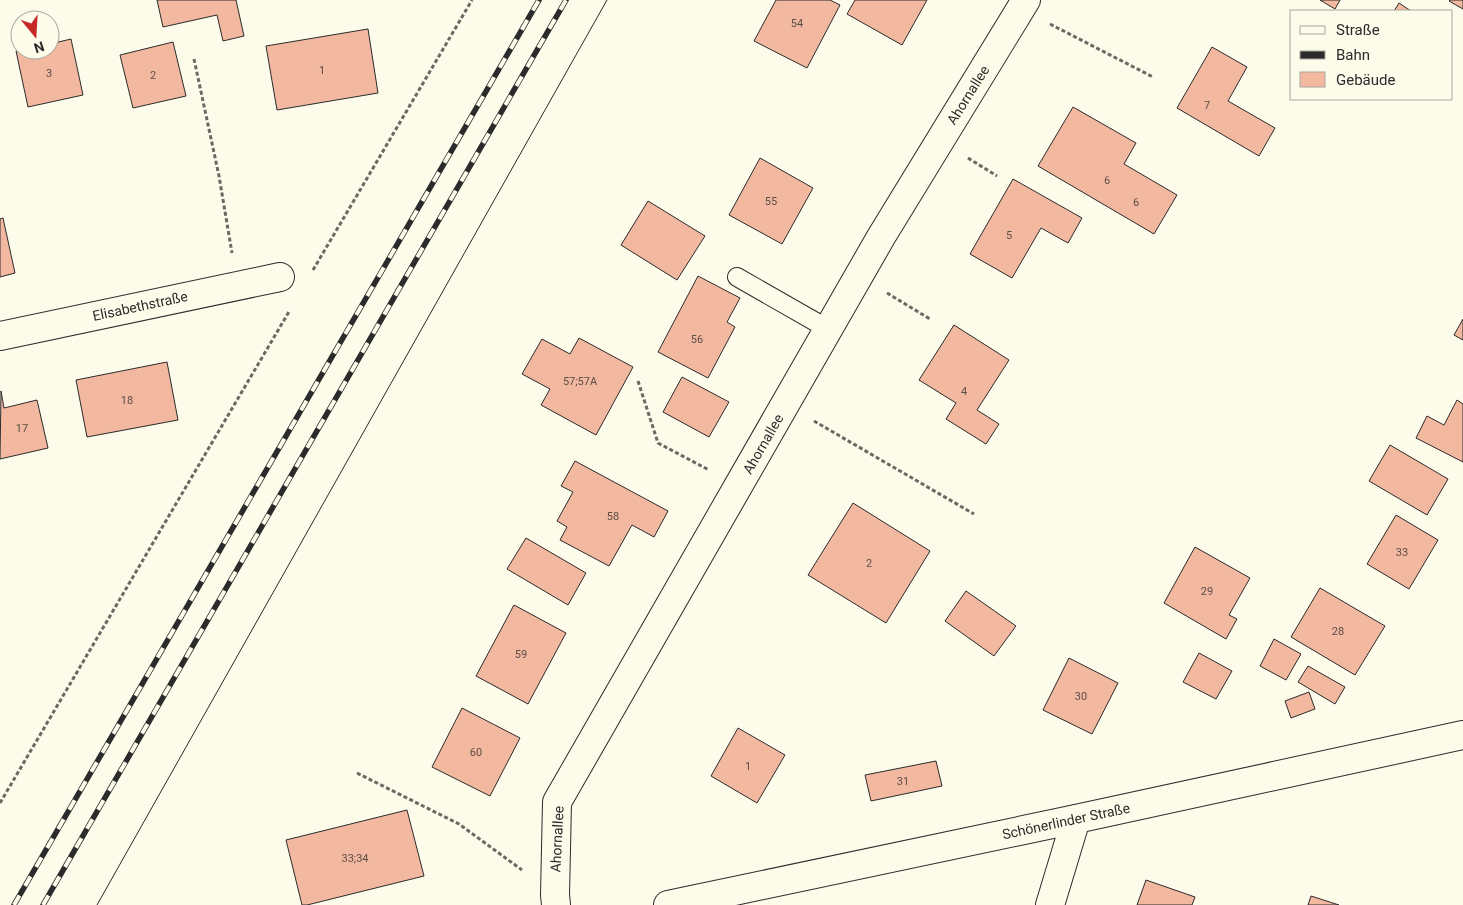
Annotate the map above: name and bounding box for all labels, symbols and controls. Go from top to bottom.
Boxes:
north arrow [10,10,60,60]
legend [1290,10,1453,100]
house number: 54 [791,17,803,30]
text: Straße [1336,21,1380,39]
text: N [32,38,46,57]
text: Bahn [1336,46,1370,64]
street label: Ahornallee [944,63,992,127]
house number: 1 [319,64,325,77]
house number: 3 [46,67,52,80]
house number: 2 [150,69,156,82]
text: Gebäude [1336,71,1395,89]
house number: 7 [1204,99,1210,112]
house number: 6 [1104,174,1110,187]
house number: 55 [765,195,777,208]
house number: 6 [1133,196,1139,209]
house number: 5 [1006,229,1012,242]
street label: Elisabethstraße [91,288,189,324]
house number: 56 [691,333,703,346]
house number: 57;57A [563,375,598,388]
house number: 4 [961,385,967,398]
house number: 18 [121,394,133,407]
street label: Ahornallee [739,411,787,477]
house number: 17 [16,422,28,435]
house number: 58 [607,510,619,523]
house number: 33 [1396,546,1408,559]
house number: 2 [866,557,872,570]
house number: 29 [1201,585,1213,598]
house number: 28 [1332,625,1344,638]
house number: 59 [515,648,527,661]
house number: 30 [1075,690,1087,703]
house number: 60 [470,746,482,759]
house number: 1 [745,760,751,773]
house number: 31 [897,775,909,788]
street label: Schönerlinder Straße [1001,800,1131,842]
street label: Ahornallee [547,805,567,873]
house number: 33;34 [341,852,369,865]

